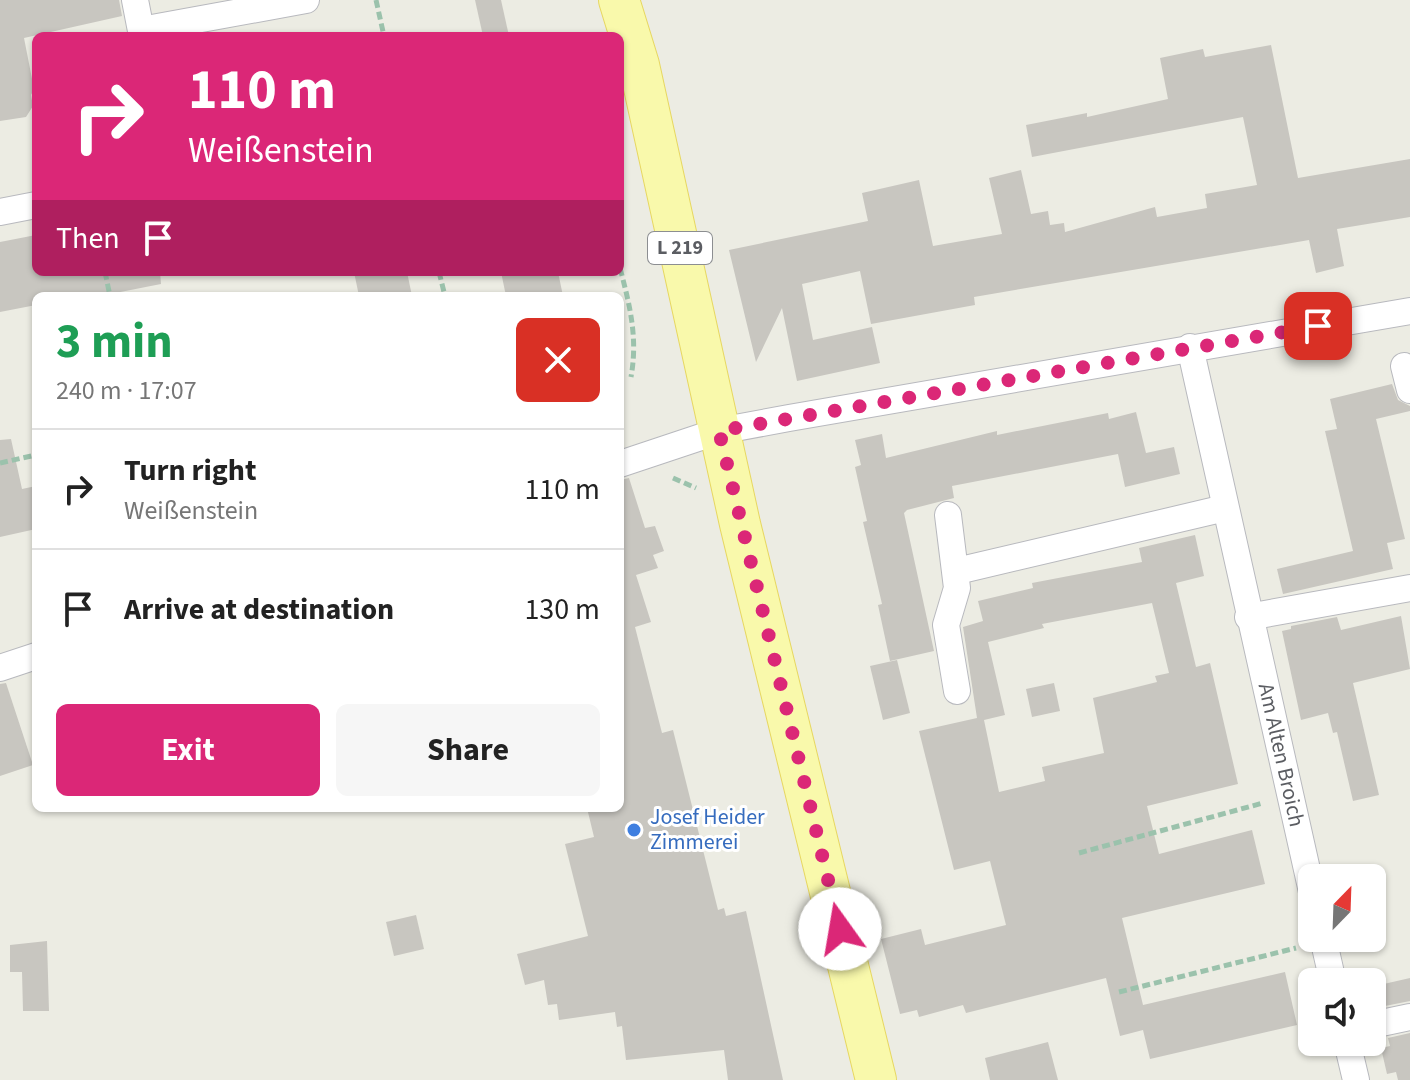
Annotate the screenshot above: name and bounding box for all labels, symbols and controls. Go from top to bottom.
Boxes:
text: 110 m [188,51,336,130]
icon: right [56,64,160,168]
text: Weißenstein [188,125,374,176]
icon: arrive [136,216,180,260]
text: Then [56,217,120,260]
road number: L 219 [648,232,712,264]
pin [1284,292,1352,360]
icon: arrive [1296,304,1340,348]
text: 3 min [56,308,173,376]
button: close [516,318,600,402]
text: 240 m · 17:07 [56,372,197,409]
text: Turn right [124,449,256,492]
icon: right [56,467,100,511]
text: 110 m [524,468,600,511]
text: Weißenstein [124,492,258,529]
icon: arrive [56,587,100,631]
text: Arrive at destination [124,588,394,631]
text: 130 m [524,588,600,631]
street label: Am Alten Broich [1250,680,1313,830]
button: Exit [56,704,320,796]
button: Share [336,704,600,796]
place label: Josef Heider Zimmerei [650,801,765,858]
marker: Josef Heider Zimmerei [625,821,643,839]
north arrow [1298,864,1386,952]
map controls [1298,864,1386,1056]
position arrow [798,887,882,971]
button: sound [1298,968,1386,1056]

